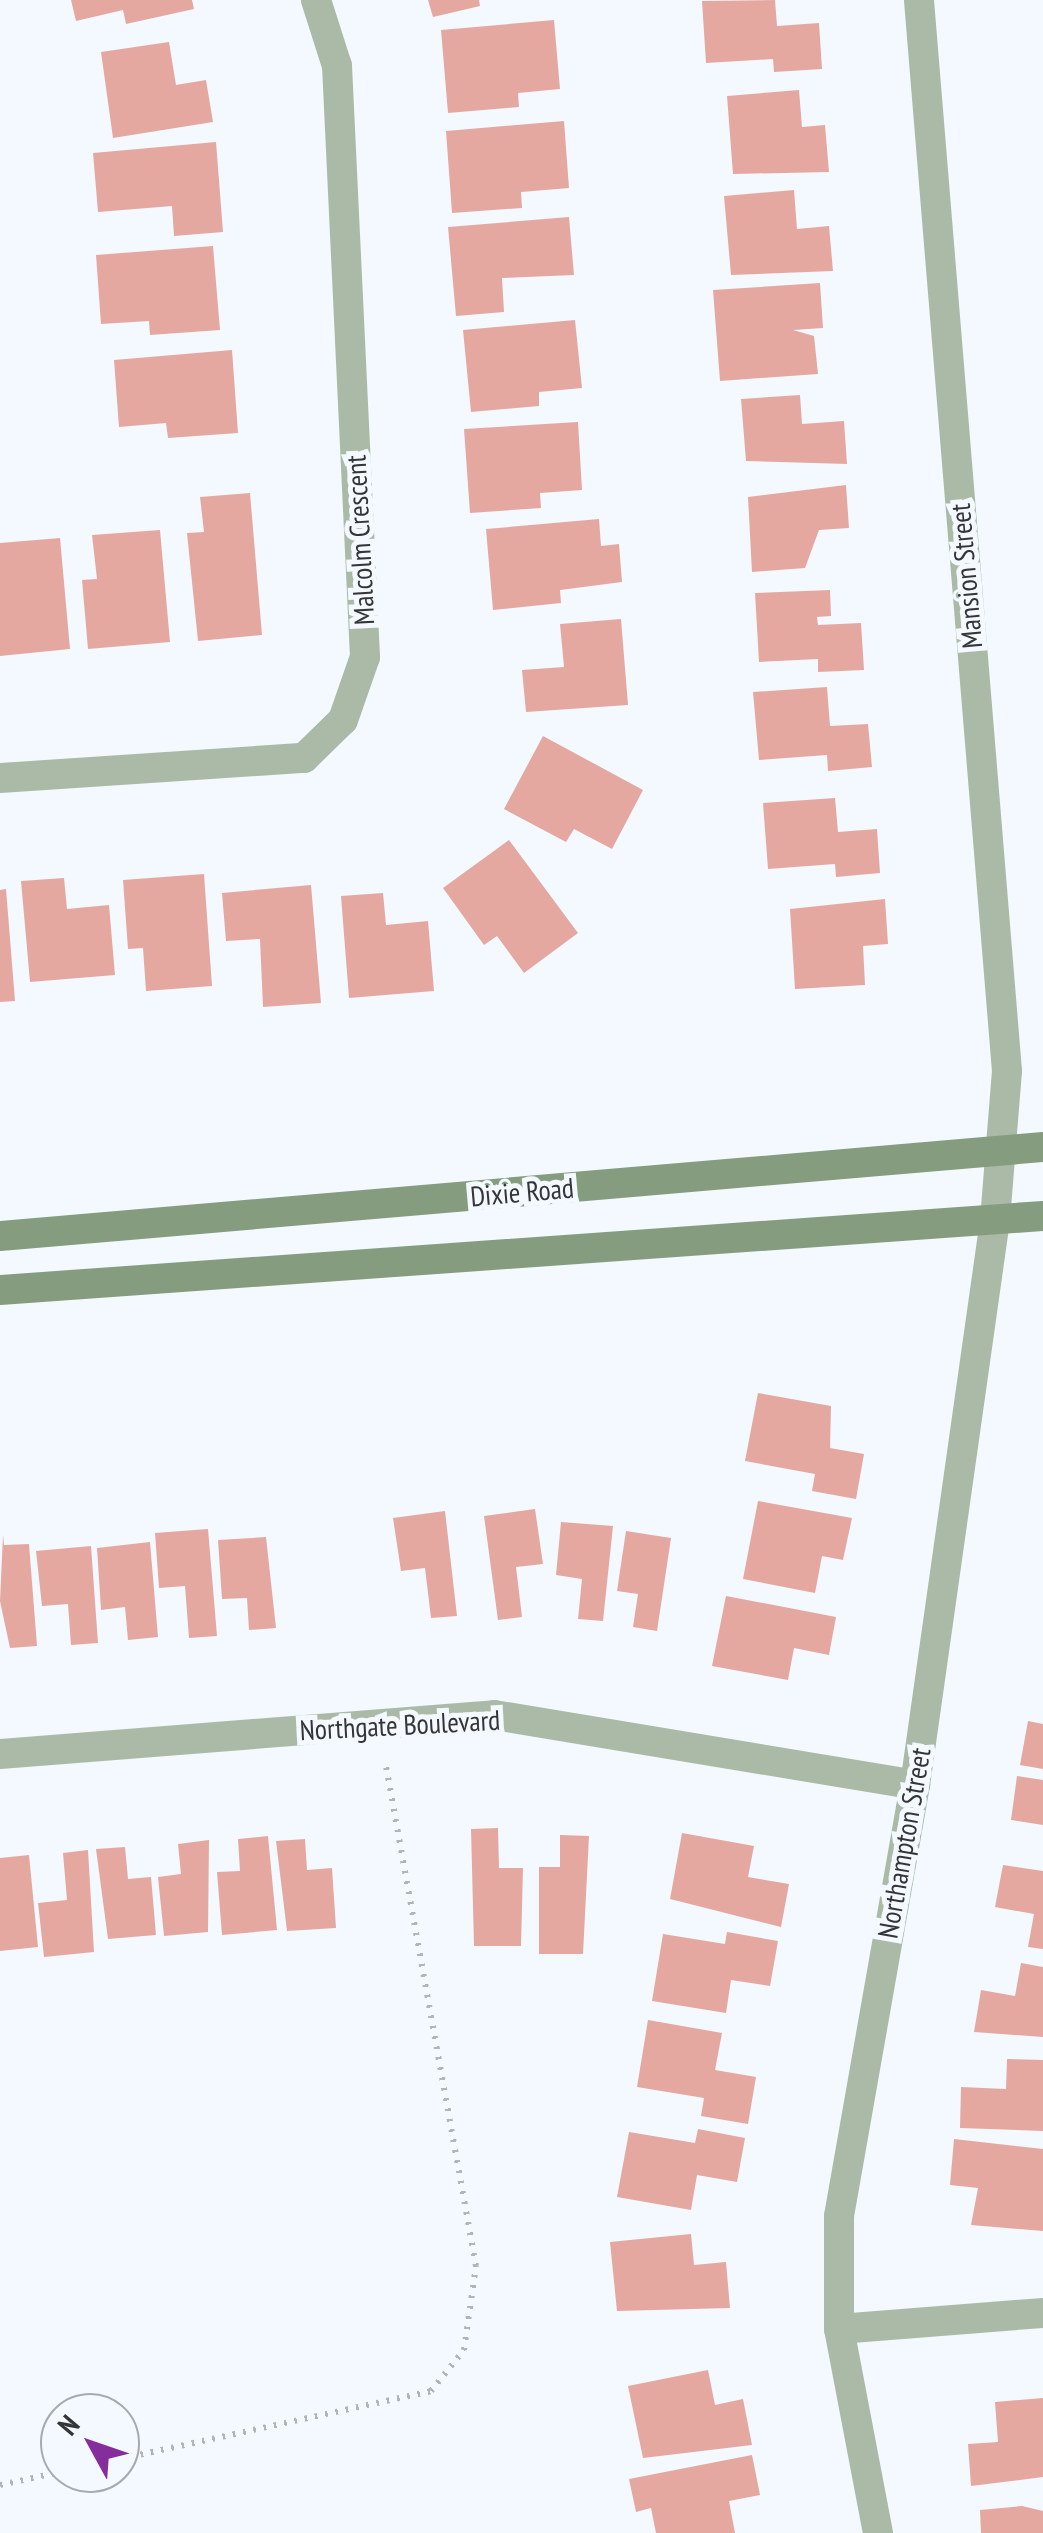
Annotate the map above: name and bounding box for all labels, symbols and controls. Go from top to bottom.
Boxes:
street label: Malcolm Crescent [339,454,381,626]
street label: Mansion Street [943,502,989,650]
street label: Dixie Road [469,1171,575,1213]
street label: Northgate Boulevard [299,1703,501,1747]
street label: Northampton Street [871,1745,937,1941]
north arrow [40,2393,140,2493]
text: N [49,2407,87,2442]

